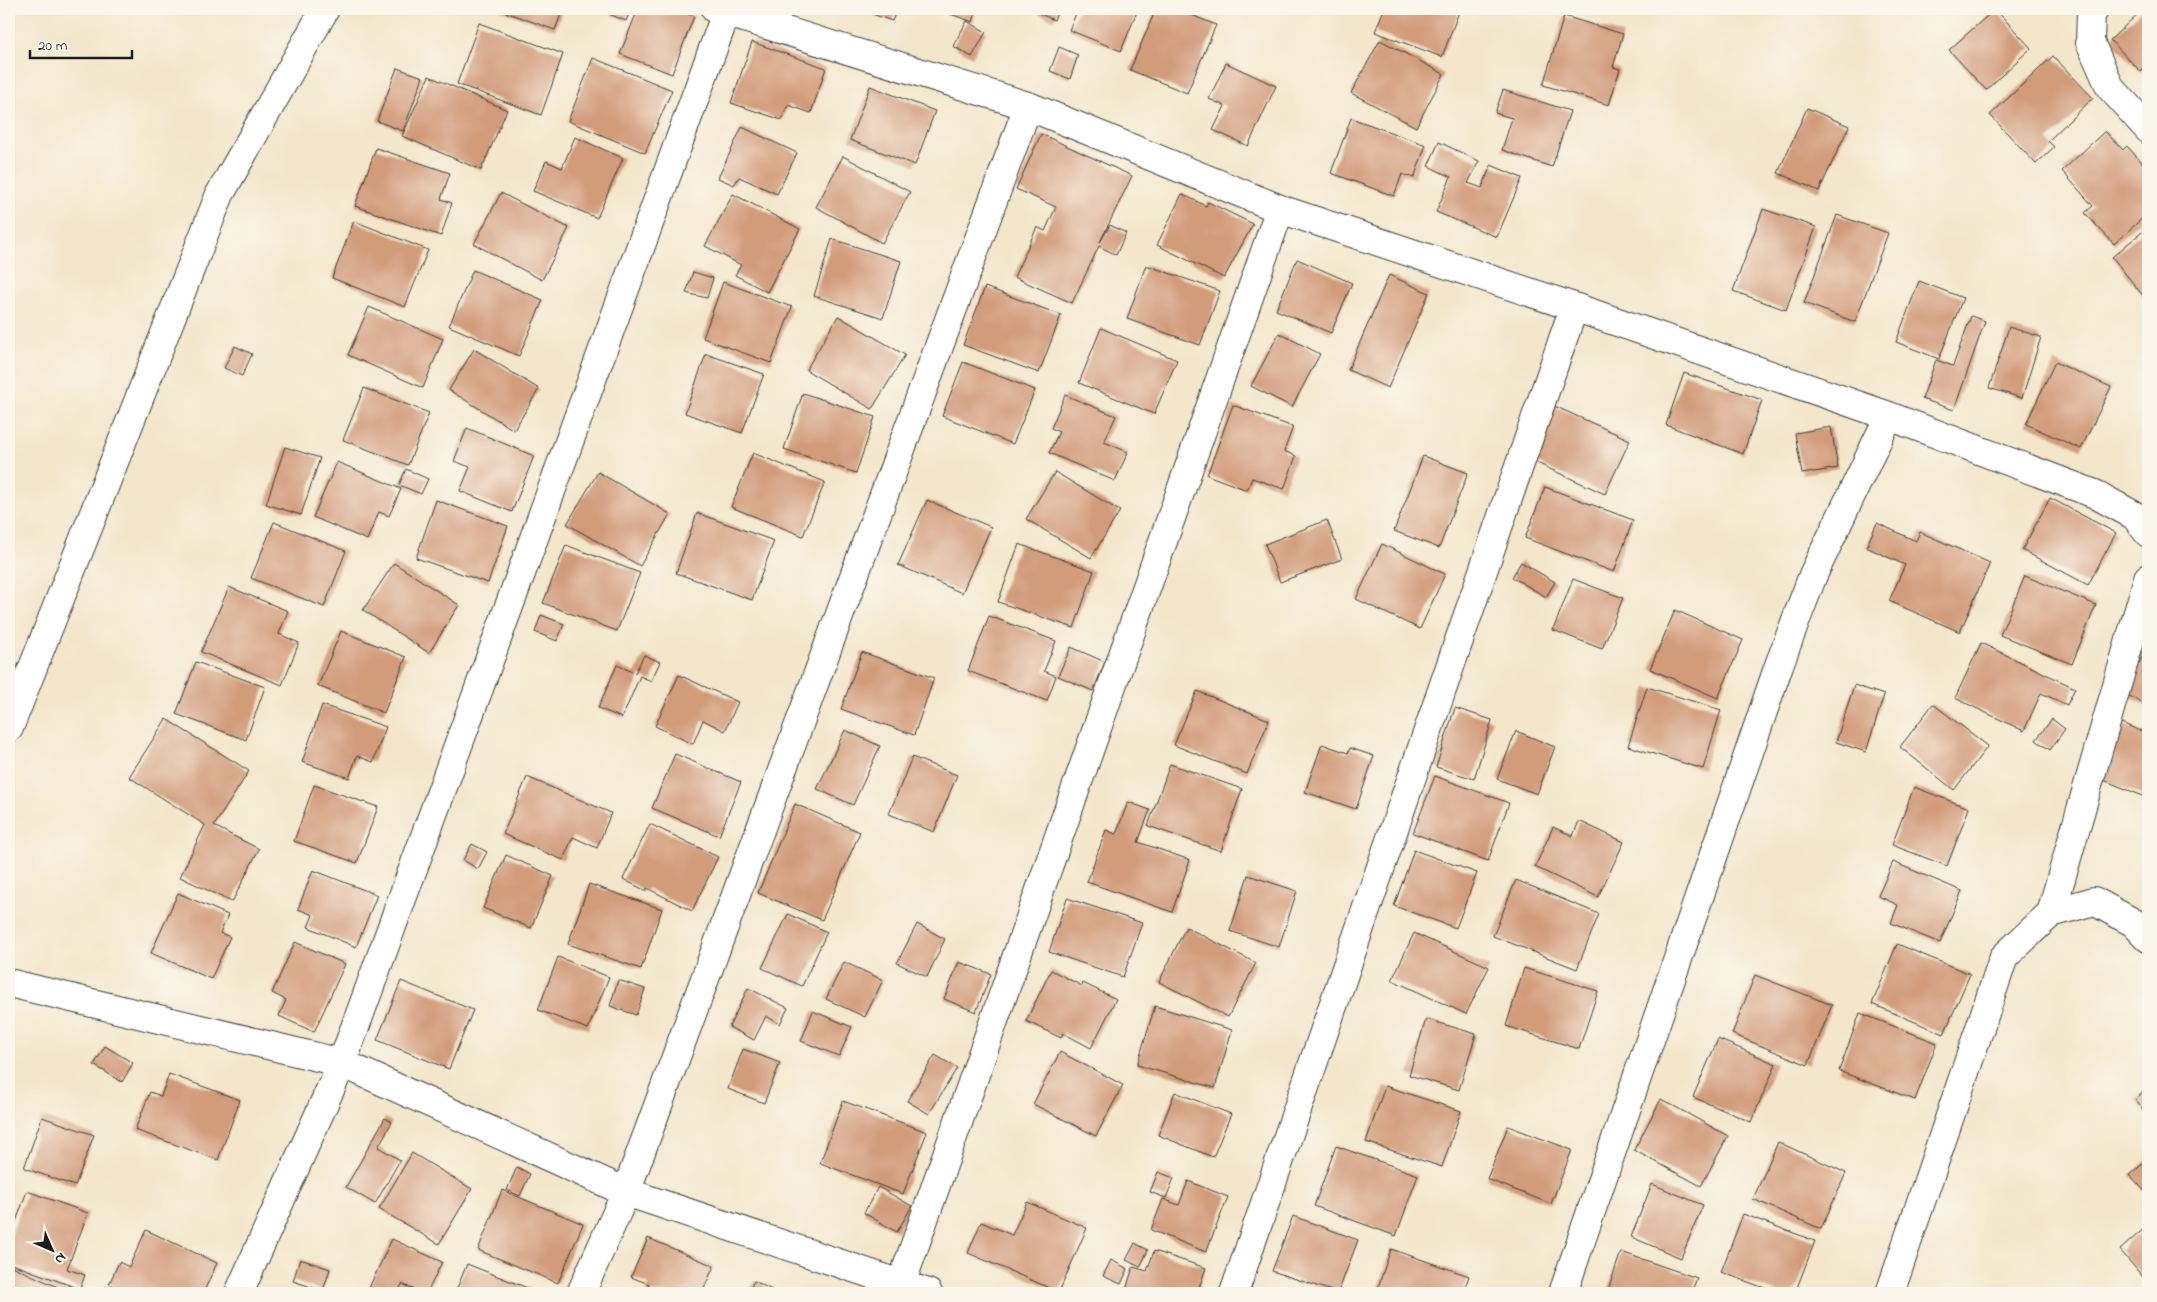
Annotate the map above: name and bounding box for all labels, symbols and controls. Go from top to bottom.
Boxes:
scale bar [30,28,132,60]
text: 20 m [38,35,68,57]
north arrow [28,1224,78,1274]
text: N [49,1247,71,1269]

